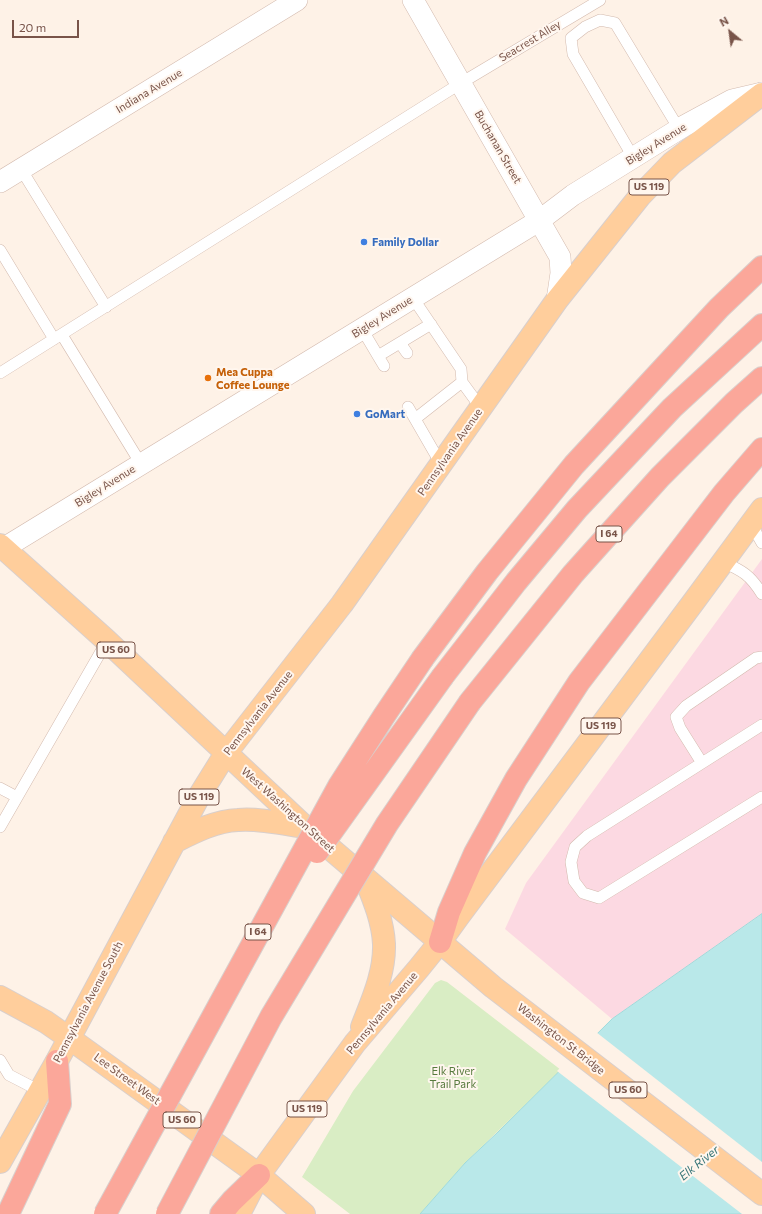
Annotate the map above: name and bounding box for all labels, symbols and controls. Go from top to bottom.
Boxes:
scale bar [14,12,81,38]
north arrow [710,12,750,52]
text: N [717,13,731,29]
street label: Seacrest Alley [497,17,563,65]
text: 20 m [19,20,46,34]
street label: Indiana Avenue [113,66,185,116]
street label: Buchanan Street [472,108,524,186]
street label: Bigley Avenue [623,120,689,168]
road number: US 119 [629,179,669,195]
place label: Family Dollar [372,235,439,249]
marker: Family Dollar [359,237,369,247]
street label: Bigley Avenue [349,293,415,341]
place label: Mea Cuppa Coffee Lounge [216,365,290,391]
marker: Mea Cuppa Coffee Lounge [203,373,213,383]
street label: Pennsylvania Avenue [415,406,485,498]
place label: GoMart [365,407,405,421]
marker: GoMart [352,409,362,419]
street label: Bigley Avenue [72,462,138,510]
road number: I 64 [596,526,622,542]
road number: US 60 [97,642,135,658]
street label: Pennsylvania Avenue [221,668,295,758]
road number: US 119 [581,718,621,734]
street label: West Washington Street [239,765,337,855]
road number: US 119 [179,789,219,805]
road number: I 64 [245,924,271,940]
street label: Pennsylvania Avenue South [50,939,126,1065]
street label: Pennsylvania Avenue [344,969,420,1057]
street label: Washington St Bridge [515,1001,607,1077]
street label: Lee Street West [91,1050,163,1108]
park label: Elk River Trail Park [430,1064,476,1090]
road number: US 60 [609,1082,647,1098]
road number: US 119 [287,1101,327,1117]
road number: US 60 [163,1112,201,1128]
water label: Elk River [676,1143,722,1183]

